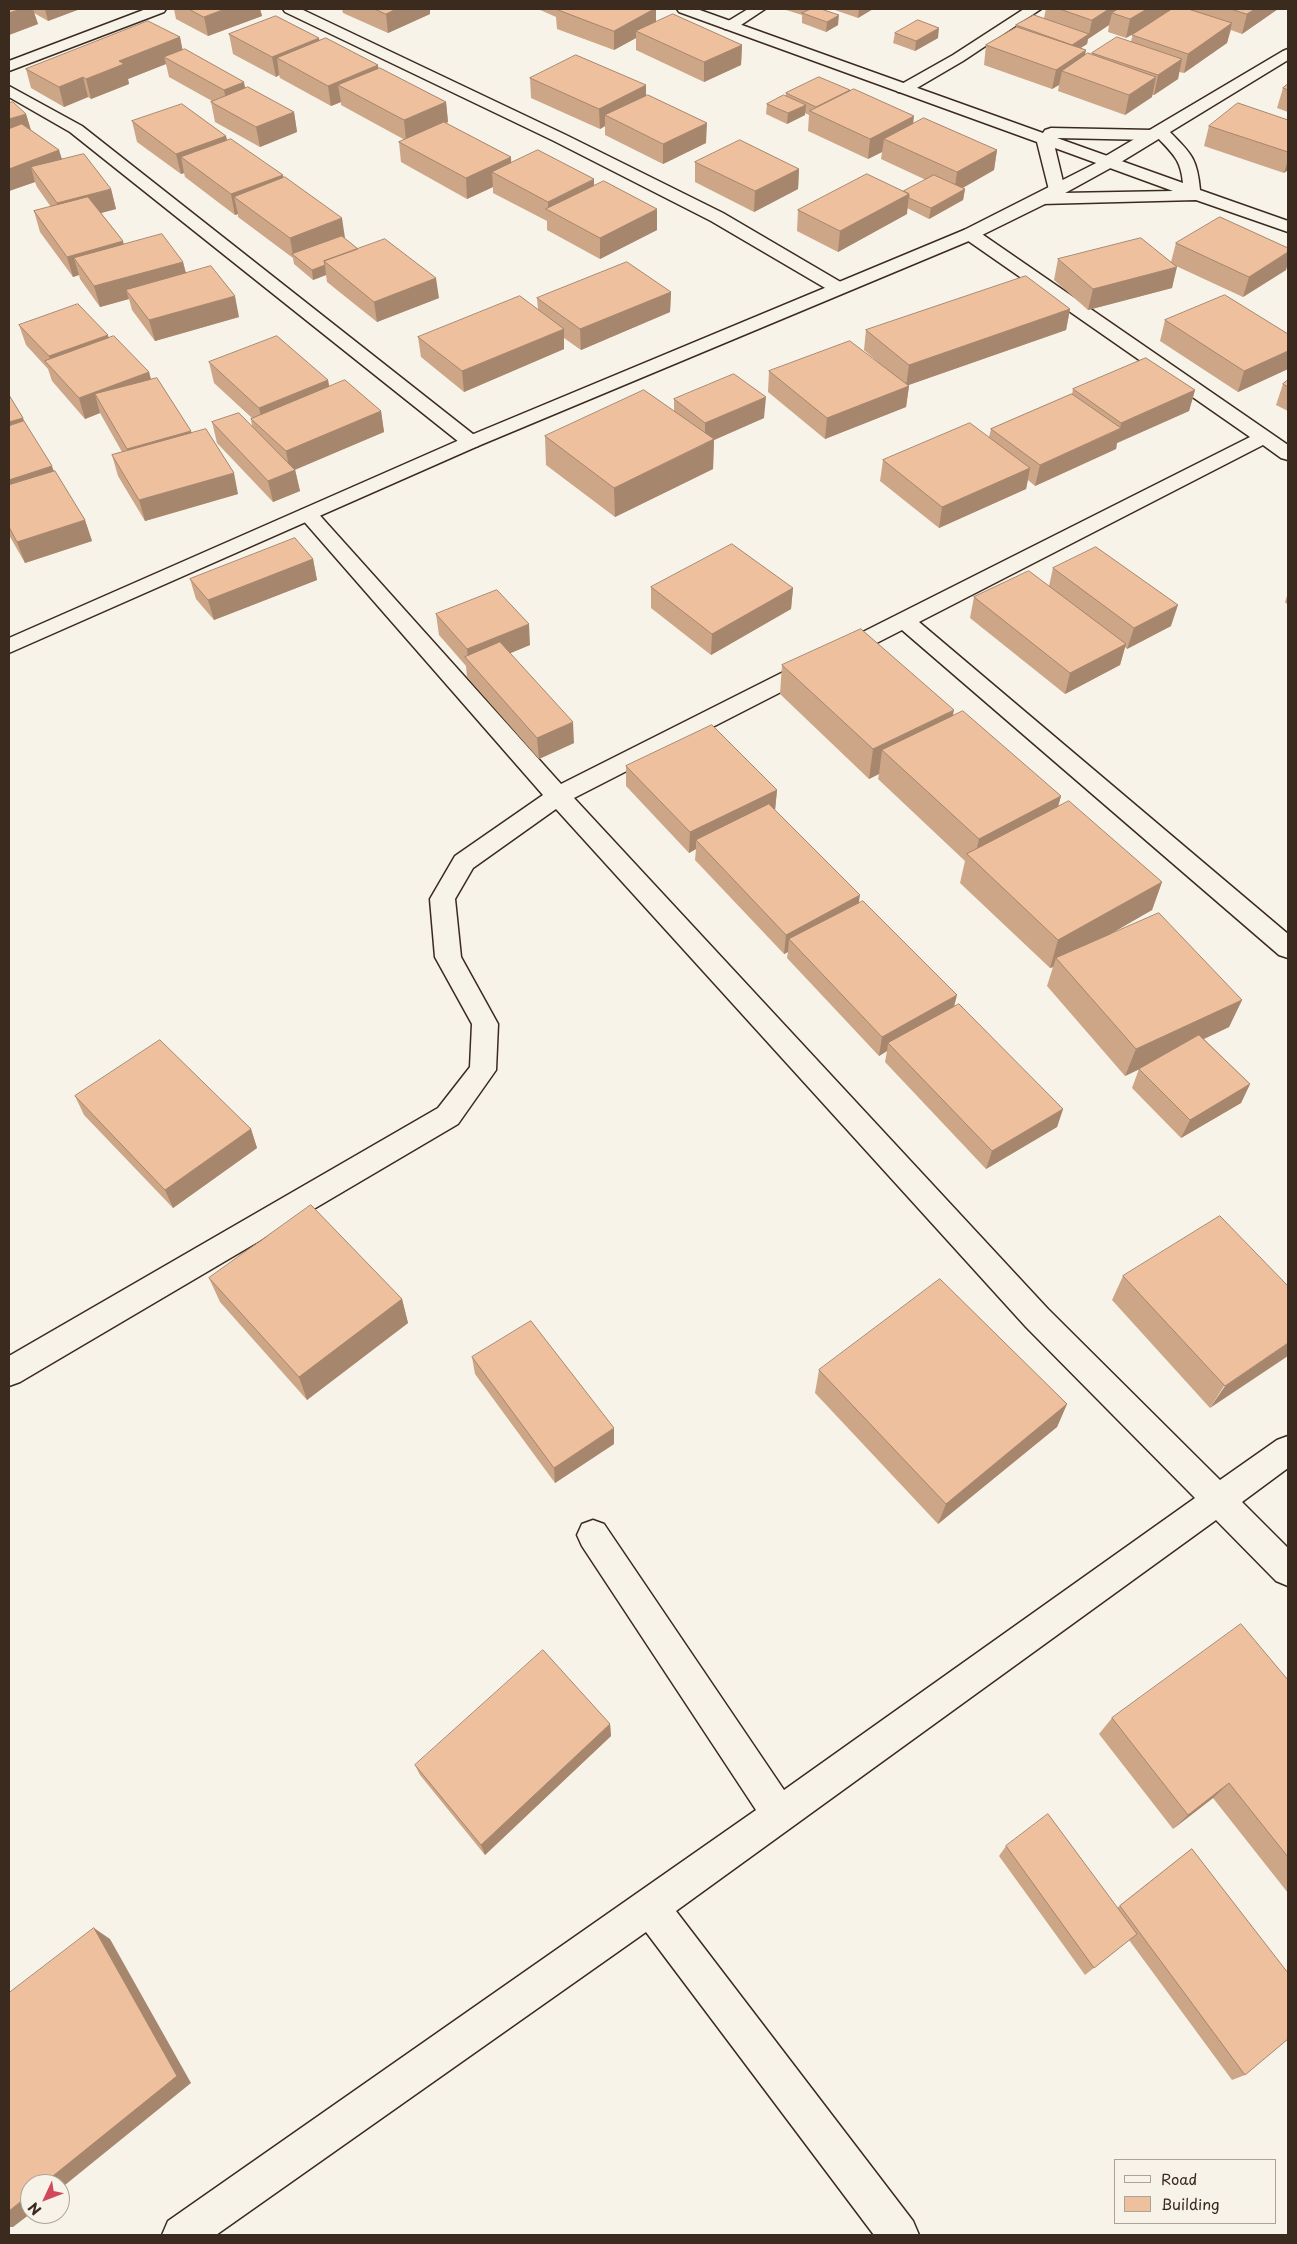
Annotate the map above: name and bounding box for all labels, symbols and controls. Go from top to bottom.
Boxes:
legend [1114,2159,1277,2224]
text: Road [1161,2167,1197,2190]
north arrow [20,2174,70,2224]
text: Building [1161,2192,1220,2215]
text: N [23,2198,46,2220]

